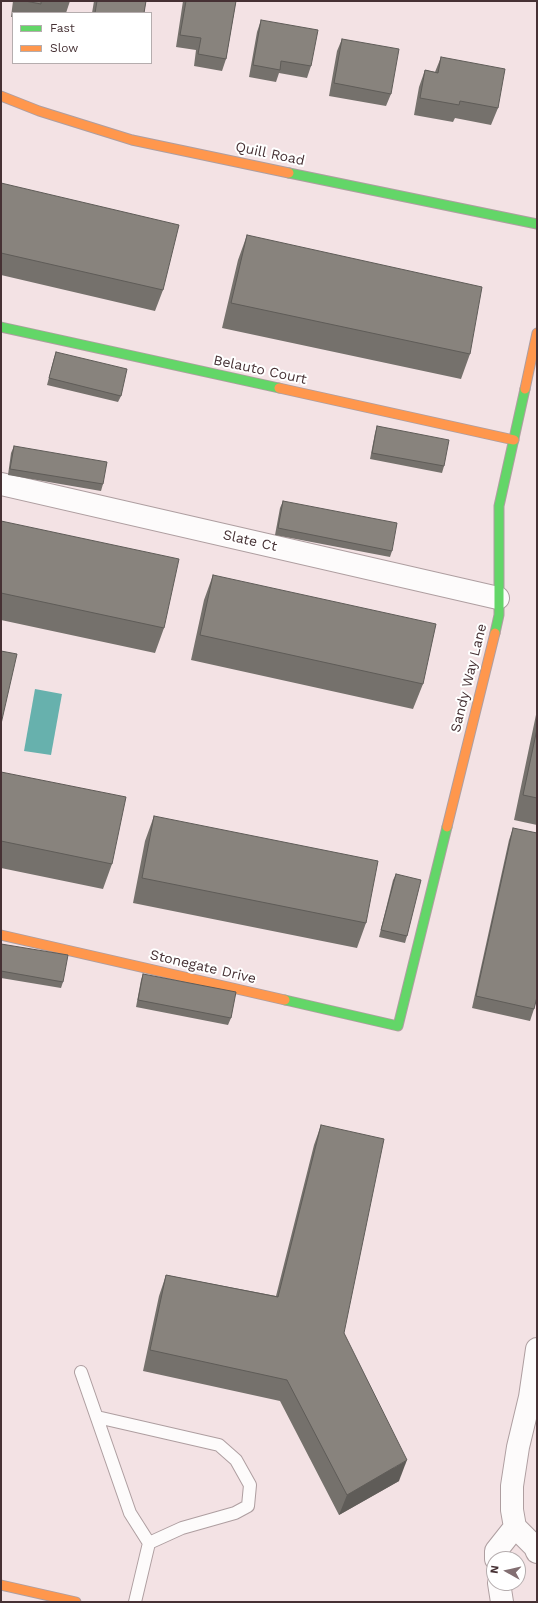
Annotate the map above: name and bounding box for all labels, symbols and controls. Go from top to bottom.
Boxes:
legend [12,12,152,64]
text: Fast [50,21,75,35]
text: Slow [50,41,78,55]
street label: Quill Road [234,138,306,170]
street label: Belauto Court [212,352,308,388]
street label: Slate Ct [221,527,279,555]
street label: Sandy Way Lane [447,622,491,734]
street label: Stonegate Drive [148,947,258,987]
north arrow [486,1551,526,1591]
text: N [488,1564,502,1574]

